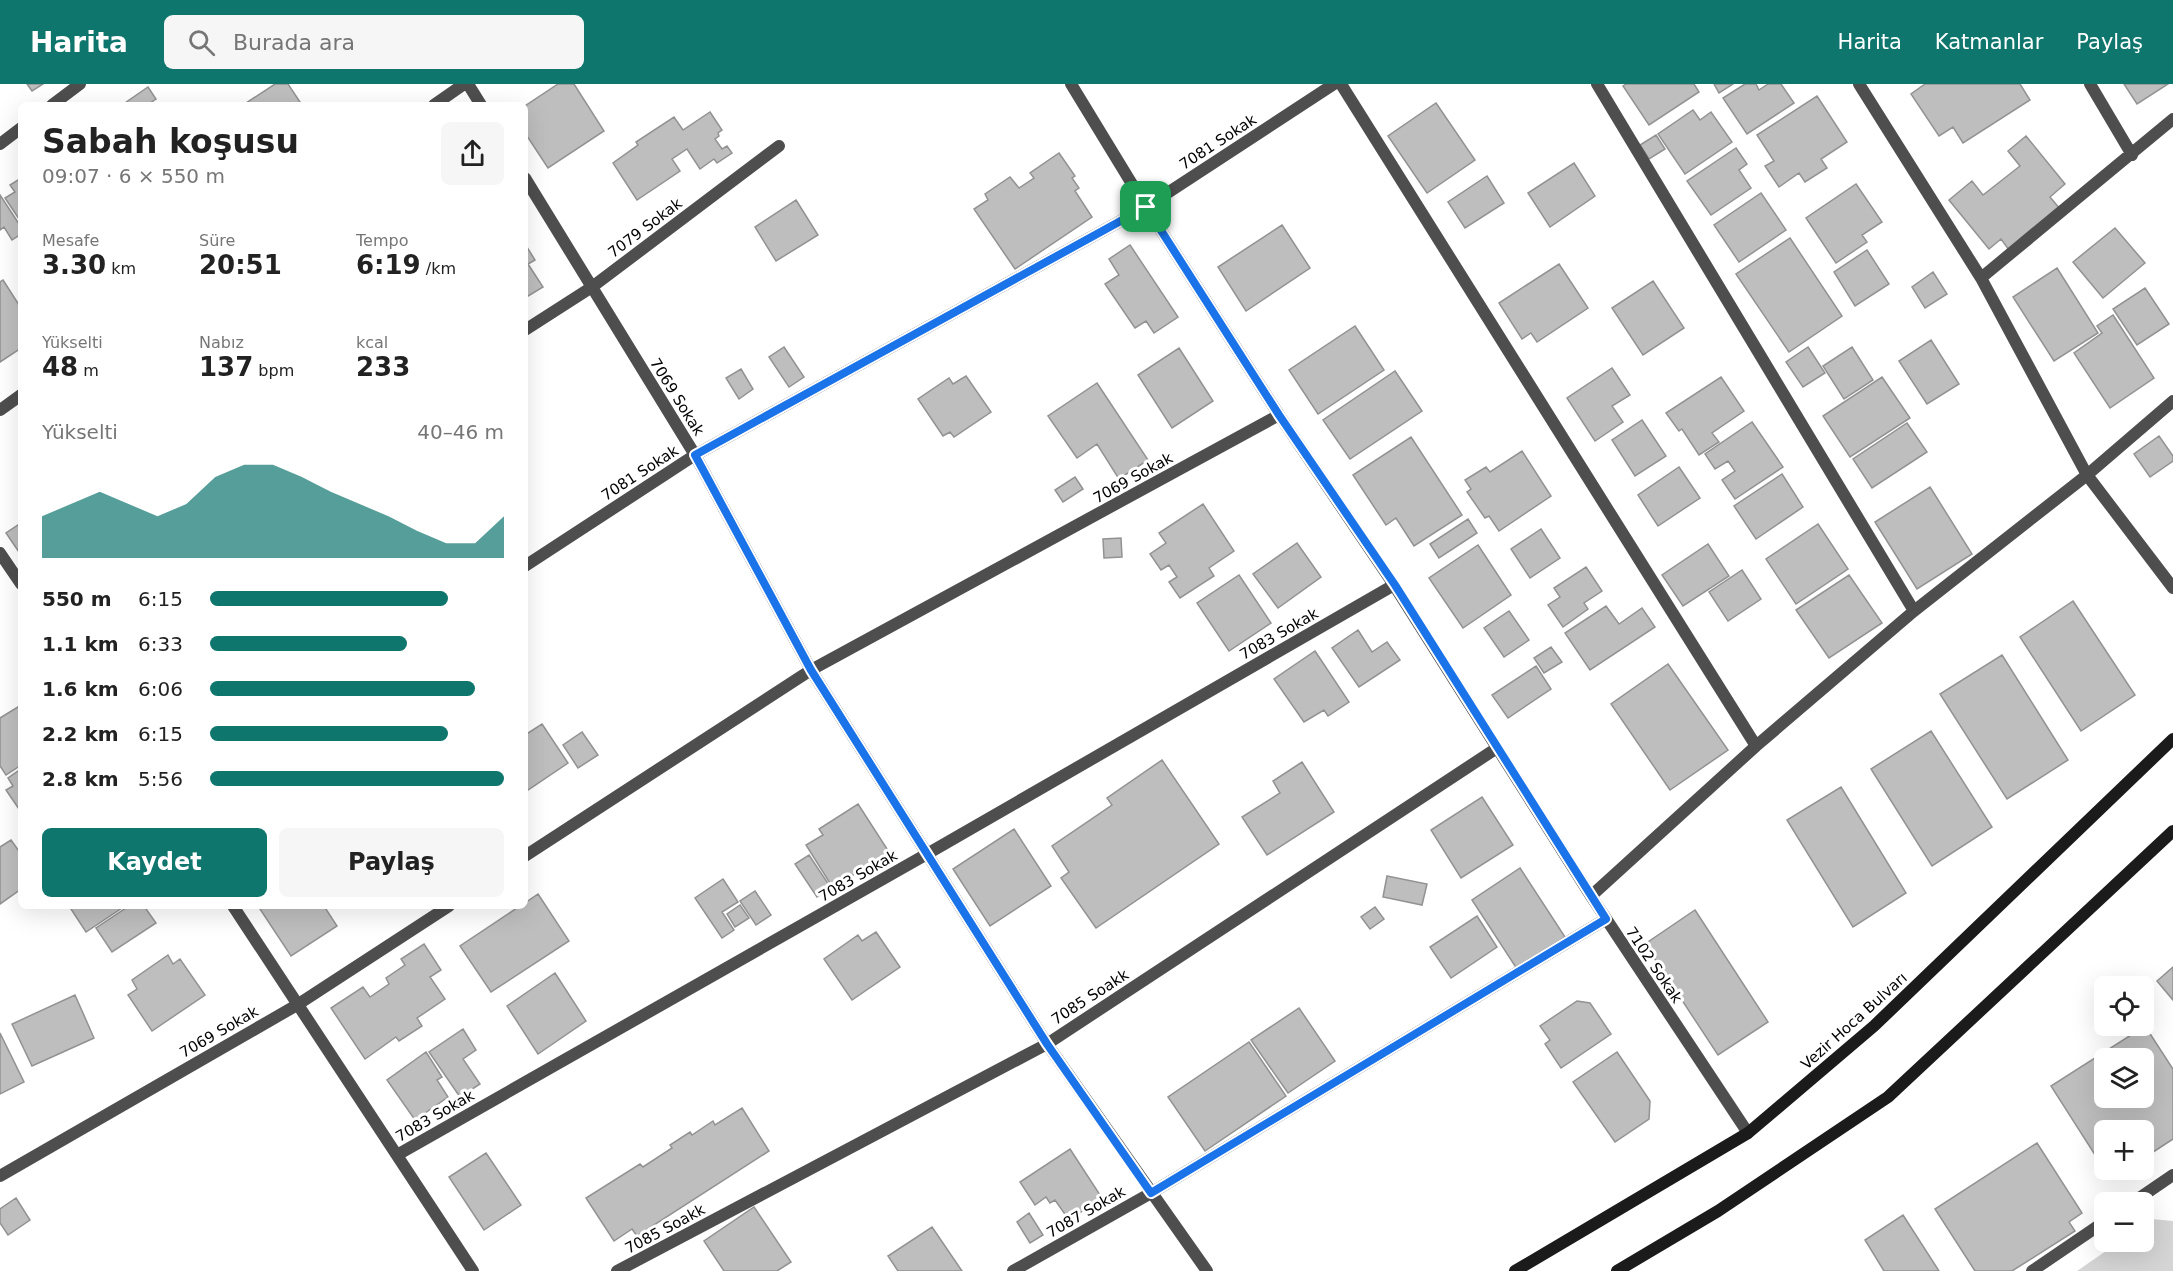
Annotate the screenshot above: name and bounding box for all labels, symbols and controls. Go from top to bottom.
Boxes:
search box [164,15,584,69]
text: Harita [30,26,128,59]
icon: search [185,26,218,59]
text: Burada ara [233,30,355,55]
text: Harita [1838,30,1902,54]
text: Katmanlar [1935,30,2043,54]
text: Paylaş [2076,30,2143,54]
street label: 7081 Sokak [1176,110,1260,173]
text: Sabah koşusu [42,122,299,161]
button: share [441,122,504,185]
text: 09:07 · 6 × 550 m [42,164,225,188]
pin [1120,181,1171,232]
icon: arrive [1129,190,1162,223]
street label: 7079 Sokak [604,194,686,262]
text: Mesafe [42,231,99,250]
text: Süre [199,231,235,250]
text: Tempo [356,231,408,250]
text: 3.30 [42,250,106,280]
text: 20:51 [199,250,282,280]
text: 6:19 [356,250,421,280]
text: km [106,259,136,278]
text: /km [421,259,456,278]
text: Yükselti [42,333,103,352]
text: Nabız [199,333,244,352]
text: kcal [356,333,388,352]
text: 48 [42,352,78,382]
text: 137 [199,352,253,382]
text: 233 [356,352,410,382]
street label: 7069 Sokak [646,355,708,439]
text: m [78,361,99,380]
text: bpm [253,361,294,380]
text: Yükselti [42,420,118,444]
text: 40–46 m [417,420,504,444]
street label: 7081 Sokak [598,441,682,504]
street label: 7069 Sokak [1090,449,1176,507]
text: 550 m [42,587,112,611]
text: 6:15 [138,587,183,611]
street label: 7083 Sokak [1236,604,1322,664]
text: 1.1 km [42,632,119,656]
text: 6:33 [138,632,183,656]
text: 1.6 km [42,677,119,701]
text: 6:06 [138,677,183,701]
text: 2.2 km [42,722,119,746]
text: 6:15 [138,722,183,746]
text: 2.8 km [42,767,119,791]
text: 5:56 [138,767,183,791]
button: Kaydet [42,828,267,897]
button: Paylaş [279,828,504,897]
street label: 7083 Sokak [815,846,901,906]
street label: 7102 Sokak [1622,924,1686,1007]
street label: 7085 Soakk [1048,965,1132,1029]
street label: Vezir Hoca Bulvarı [1797,969,1911,1073]
map controls [2094,976,2154,1252]
button: locate [2094,976,2154,1036]
street label: 7069 Sokak [176,1002,262,1062]
button: layers [2094,1048,2154,1108]
street label: 7083 Sokak [392,1086,478,1146]
button: + [2094,1120,2154,1180]
street label: 7087 Sokak [1043,1182,1129,1242]
button: − [2094,1192,2154,1252]
street label: 7085 Soakk [622,1200,708,1258]

